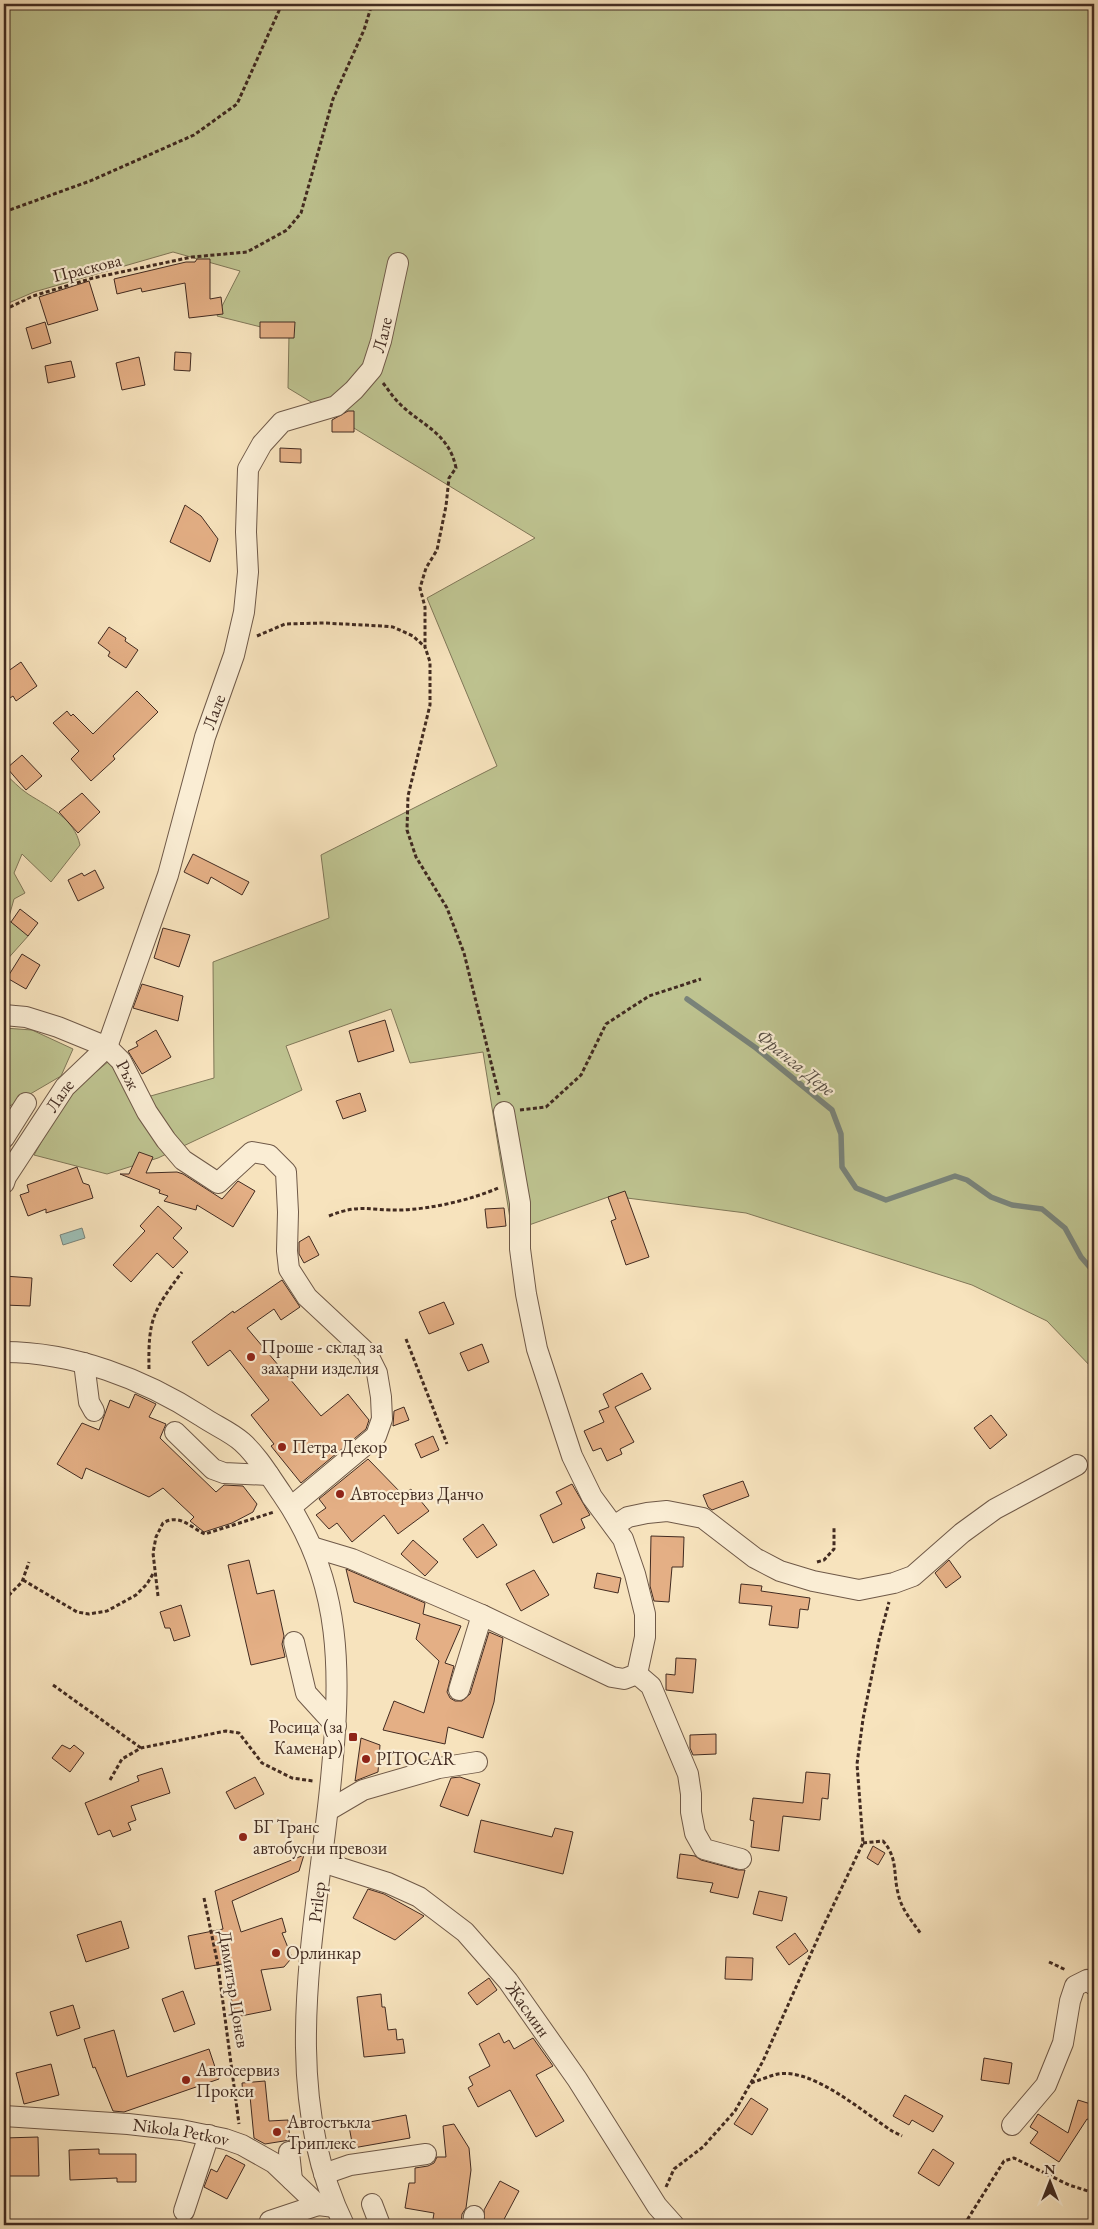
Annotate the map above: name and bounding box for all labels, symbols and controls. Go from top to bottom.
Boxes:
street label: Праскова [50,248,124,287]
street label: Лале [366,315,397,355]
street label: Лале [197,691,230,732]
water label: Франга Дере [751,1023,841,1102]
street label: Ръж [111,1056,146,1094]
street label: Лале [40,1073,78,1116]
place label: Проше - склад за захарни изделия [261,1335,384,1379]
marker: Проше - склад за захарни изделия [245,1351,257,1363]
place label: Петра Декор [292,1435,387,1458]
marker: Петра Декор [276,1441,288,1453]
place label: Автосервиз Данчо [349,1482,484,1505]
marker: Автосервиз Данчо [334,1488,346,1500]
place label: Росица (за Каменар) [269,1715,344,1759]
marker: Росица (за Каменар) [347,1731,359,1743]
place label: PITOCAR [376,1747,456,1770]
marker: PITOCAR [360,1753,372,1765]
place label: БГ Транс автобусни превози [253,1815,388,1859]
marker: БГ Транс автобусни превози [237,1831,249,1843]
street label: Prilep [303,1880,330,1924]
street label: Димитър Цонев [214,1929,255,2050]
place label: Орлинкар [286,1941,361,1964]
marker: Орлинкар [270,1947,282,1959]
street label: Жасмин [500,1976,556,2041]
place label: Автосервиз Прокси [195,2058,280,2102]
marker: Автосервиз Прокси [180,2074,192,2086]
place label: Автостъкла Триплекс [286,2110,372,2154]
street label: Nikola Petkov [132,2113,233,2151]
marker: Автостъкла Триплекс [271,2126,283,2138]
north arrow [1026,2156,1076,2206]
text: N [1044,2160,1056,2178]

